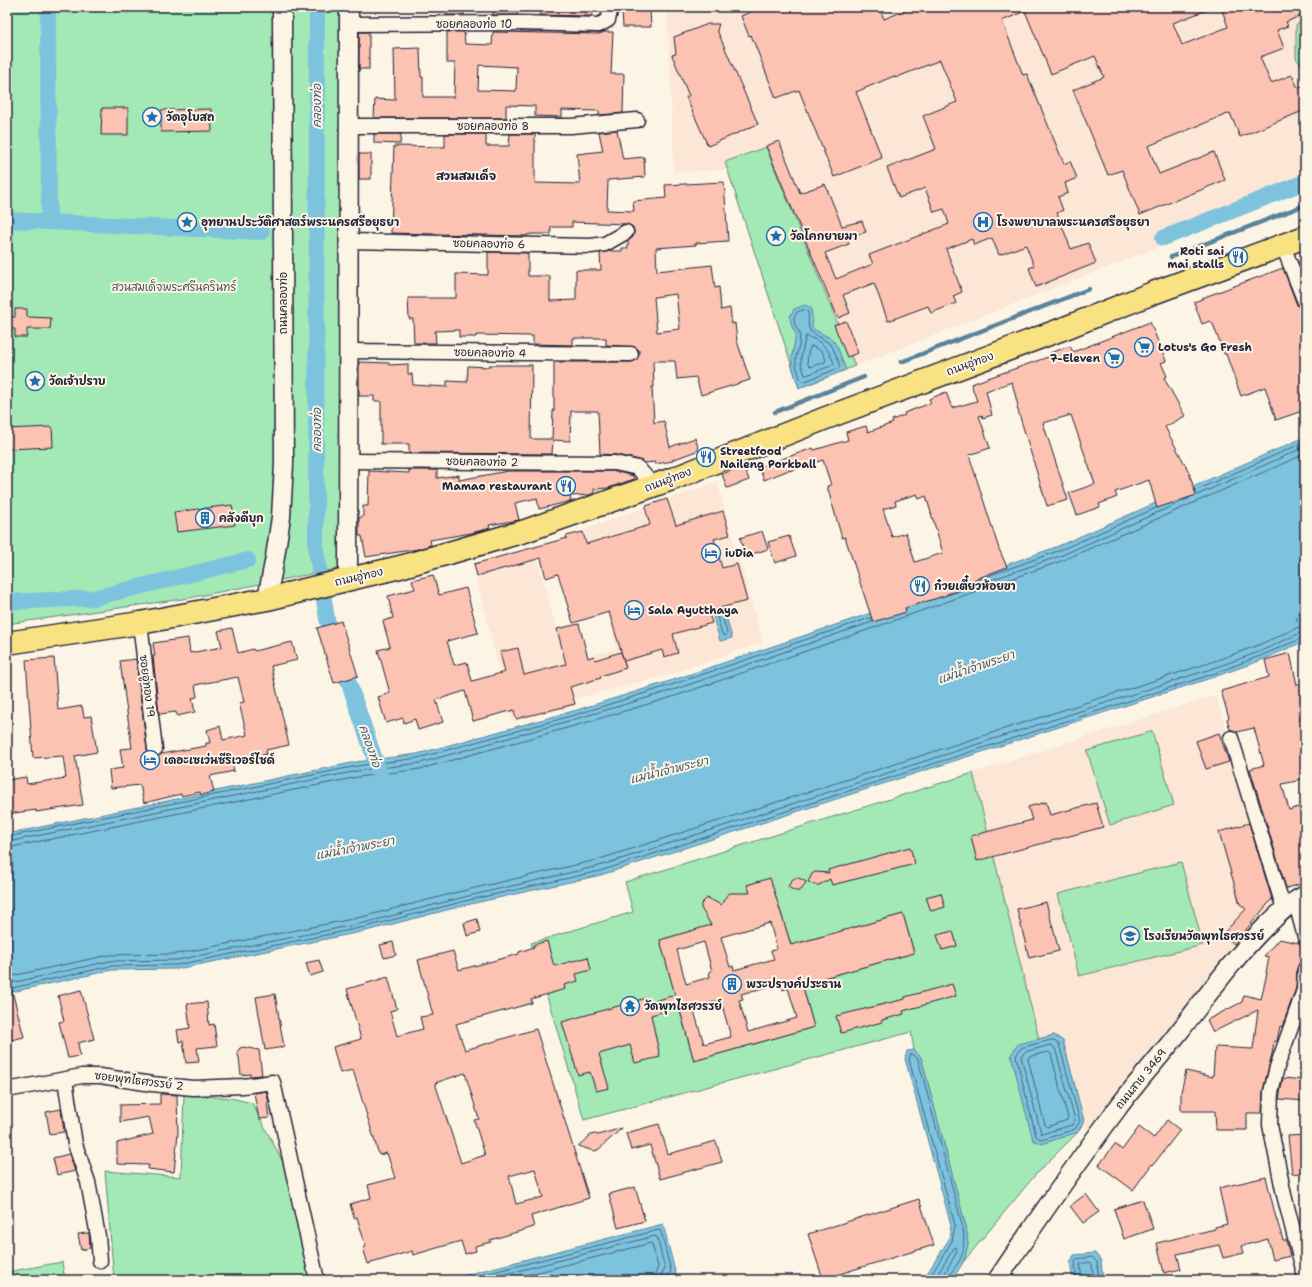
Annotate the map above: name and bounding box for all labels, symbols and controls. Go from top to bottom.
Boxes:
street label: ซอยคลองท่อ 10 [436,16,512,32]
water label: คลองท่อ [309,83,325,128]
place icon: วัดอุโบสถ [141,106,163,128]
place label: วัดอุโบสถ [166,109,214,126]
street label: ซอยคลองท่อ 8 [457,118,529,134]
district label: สวนสมเด็จ [436,167,496,184]
place icon: อุทยานประวัติศาสตร์พระนครศรีอยุธยา [176,211,198,233]
hospital icon: โรงพยาบาลพระนครศรีอยุธยา [972,211,994,233]
place label: อุทยานประวัติศาสตร์พระนครศรีอยุธยา [201,214,399,231]
place label: โรงพยาบาลพระนครศรีอยุธยา [996,214,1150,231]
place icon: วัดโคกยายมา [765,225,787,247]
place label: วัดโคกยายมา [790,228,857,244]
street label: ซอยคลองท่อ 6 [453,235,525,252]
place label: Roti sai mai stalls [1168,244,1224,272]
restaurant icon: Roti sai mai stalls [1227,246,1249,268]
street label: ถนนคลองท่อ [275,272,291,334]
park label: สวนสมเด็จพระศรีนครินทร์ [112,279,237,295]
supermarket icon: Lotus's Go Fresh [1133,336,1155,358]
place label: Lotus's Go Fresh [1158,340,1252,355]
street label: ซอยคลองท่อ 4 [454,344,527,361]
supermarket icon: 7-Eleven [1103,347,1125,369]
street label: ถนนอู่ทอง [944,348,996,380]
place label: 7-Eleven [1050,351,1101,366]
place icon: วัดเจ้าปราบ [24,370,46,392]
place label: วัดเจ้าปราบ [49,374,106,389]
water label: คลองท่อ [309,407,325,452]
place label: Streetfood Naileng Porkball [720,444,817,472]
restaurant icon: Streetfood Naileng Porkball [695,446,717,468]
street label: ซอยคลองท่อ 2 [446,453,518,470]
street label: ถนนอู่ทอง [642,463,694,497]
restaurant icon: Mamao restaurant [555,475,577,497]
place label: Mamao restaurant [442,479,553,494]
building icon: คลังดีบุก [194,507,216,529]
place label: คลังดีบุก [219,510,264,527]
hotel icon: iuDia [700,542,722,564]
place label: iuDia [725,546,754,561]
street label: ถนนอู่ทอง [333,563,385,591]
place label: ก๋วยเตี๋ยวห้อยขา [934,574,1016,594]
restaurant icon: ก๋วยเตี๋ยวห้อยขา [909,575,931,597]
hotel icon: Sala Ayutthaya [623,599,645,621]
place label: Sala Ayutthaya [648,603,739,618]
water label: แม่น้ำเจ้าพระยา [935,643,1017,688]
street label: ซอยอู่ทอง 19 [135,654,159,718]
water label: คลองท่อ [355,722,385,770]
hotel icon: เดอะเซเว่นซีริเวอร์ไซด์ [139,749,161,771]
water label: แม่น้ำเจ้าพระยา [628,749,710,787]
place label: เดอะเซเว่นซีริเวอร์ไซด์ [164,752,275,768]
water label: แม่น้ำเจ้าพระยา [314,829,397,863]
school or university icon: โรงเรียนวัดพุทไธศวรรย์ [1119,925,1141,947]
place label: โรงเรียนวัดพุทไธศวรรย์ [1143,928,1264,945]
building icon: พระปรางค์ประธาน [721,973,743,995]
place label: พระปรางค์ประธาน [746,976,841,992]
temple icon: วัดพุทไธศวรรย์ [619,995,641,1017]
place label: วัดพุทไธศวรรย์ [644,998,722,1015]
street label: ถนนสาย 3469 [1112,1046,1170,1112]
street label: ซอยพุทไธศวรรย์ 2 [93,1067,185,1095]

